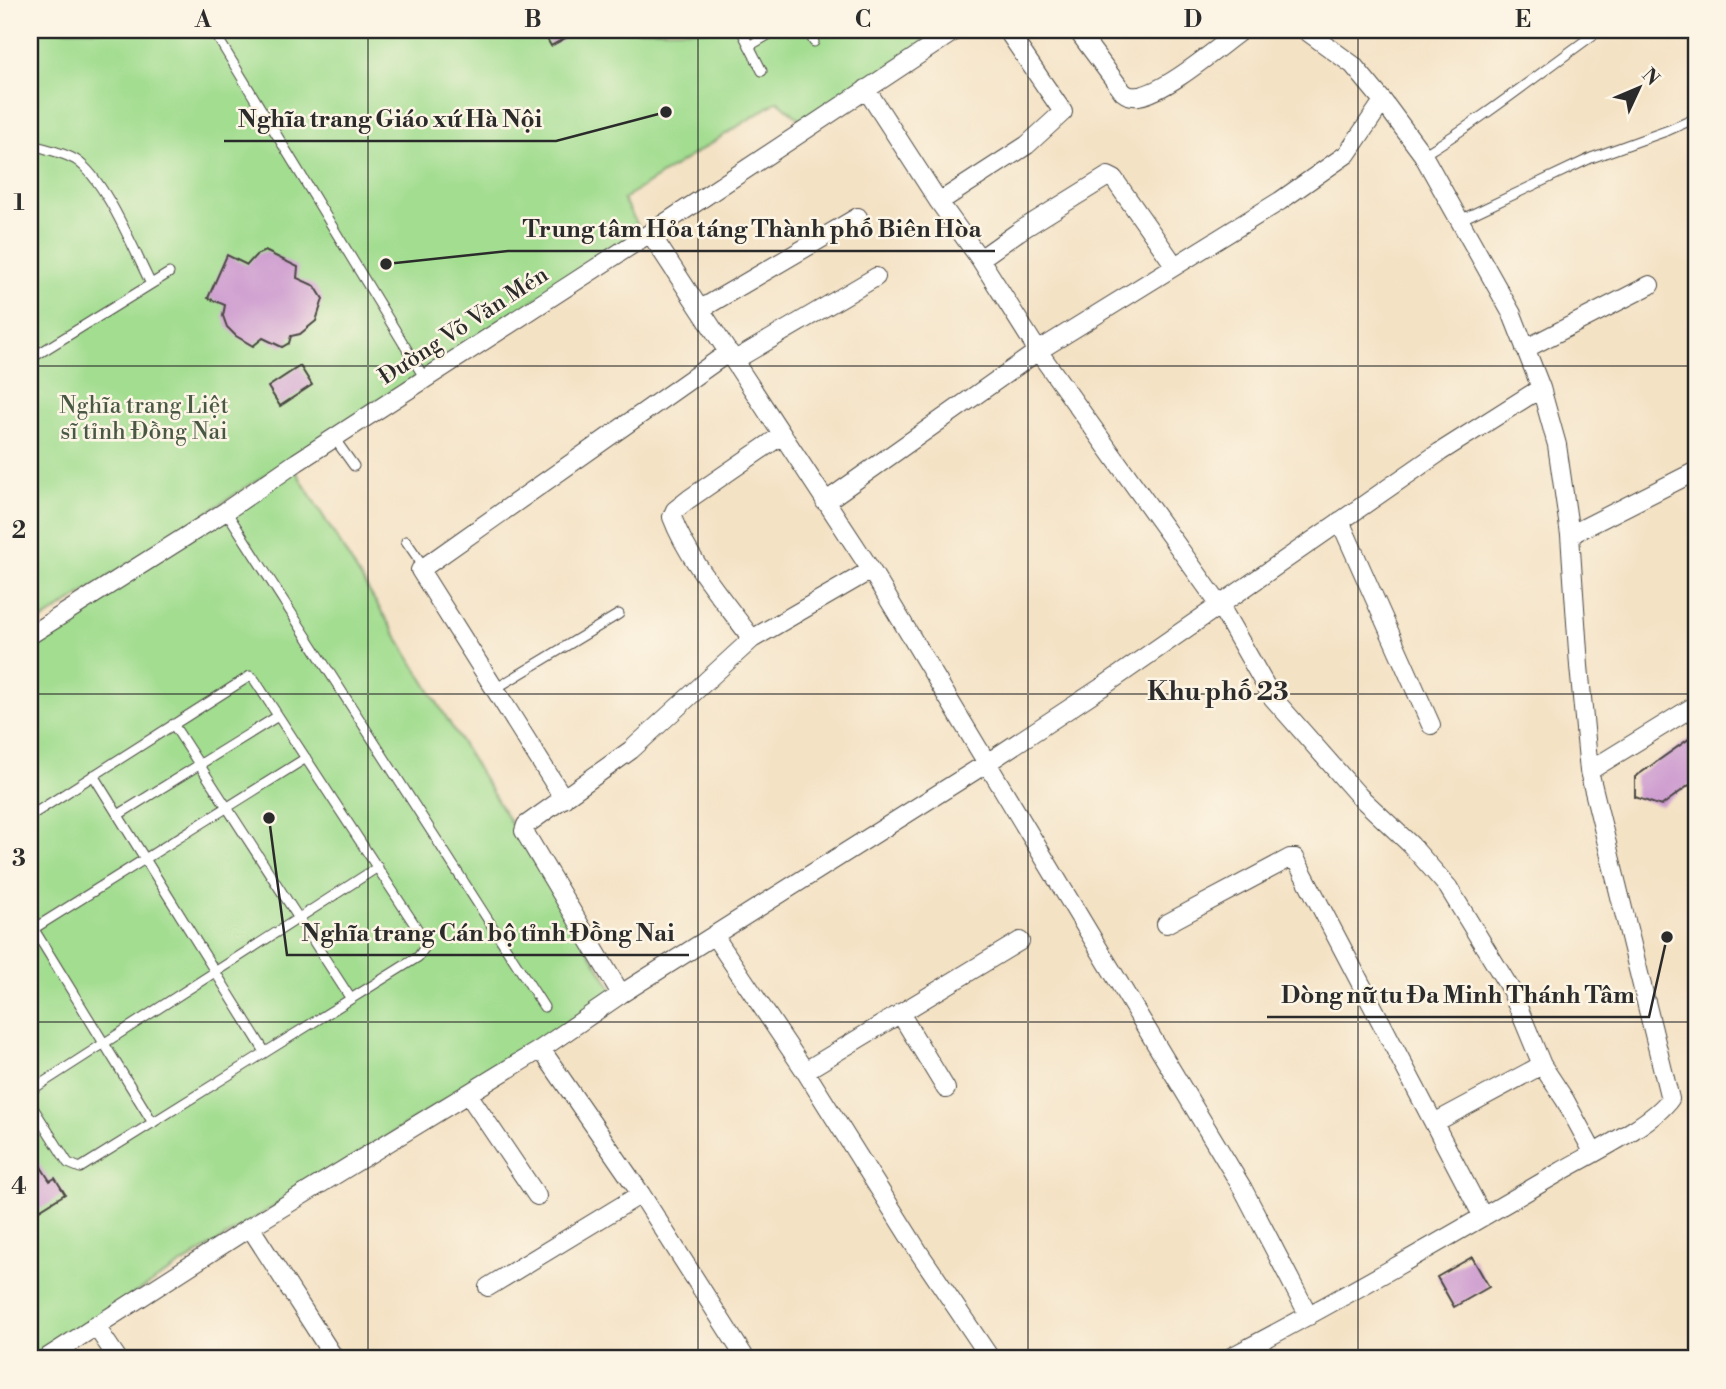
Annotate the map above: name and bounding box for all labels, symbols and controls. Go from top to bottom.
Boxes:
text: A [194,6,212,34]
text: B [524,6,542,34]
text: C [855,6,871,34]
text: D [1184,6,1202,34]
text: E [1515,6,1531,34]
north arrow [1604,52,1674,122]
text: N [1637,63,1664,91]
callout: Nghĩa trang Giáo xứ Hà Nội [224,96,556,141]
text: Nghĩa trang Giáo xứ Hà Nội [238,105,543,135]
text: 1 [13,189,25,217]
callout: Trung tâm Hỏa táng Thành phố Biên Hòa [508,206,995,251]
text: Trung tâm Hỏa táng Thành phố Biên Hòa [522,215,983,245]
street label: Đường Võ Văn Mén [373,260,554,391]
park label: Nghĩa trang Liệt sĩ tỉnh Đồng Nai [59,392,229,446]
text: 2 [12,517,26,545]
district label: Khu phố 23 [1147,676,1289,708]
text: 3 [12,845,26,873]
callout: Nghĩa trang Cán bộ tỉnh Đồng Nai [287,910,689,955]
text: Nghĩa trang Cán bộ tỉnh Đồng Nai [301,919,675,949]
callout: Dòng nữ tu Đa Minh Thánh Tâm [1267,972,1649,1017]
text: Dòng nữ tu Đa Minh Thánh Tâm [1281,981,1635,1011]
text: 4 [11,1173,27,1201]

